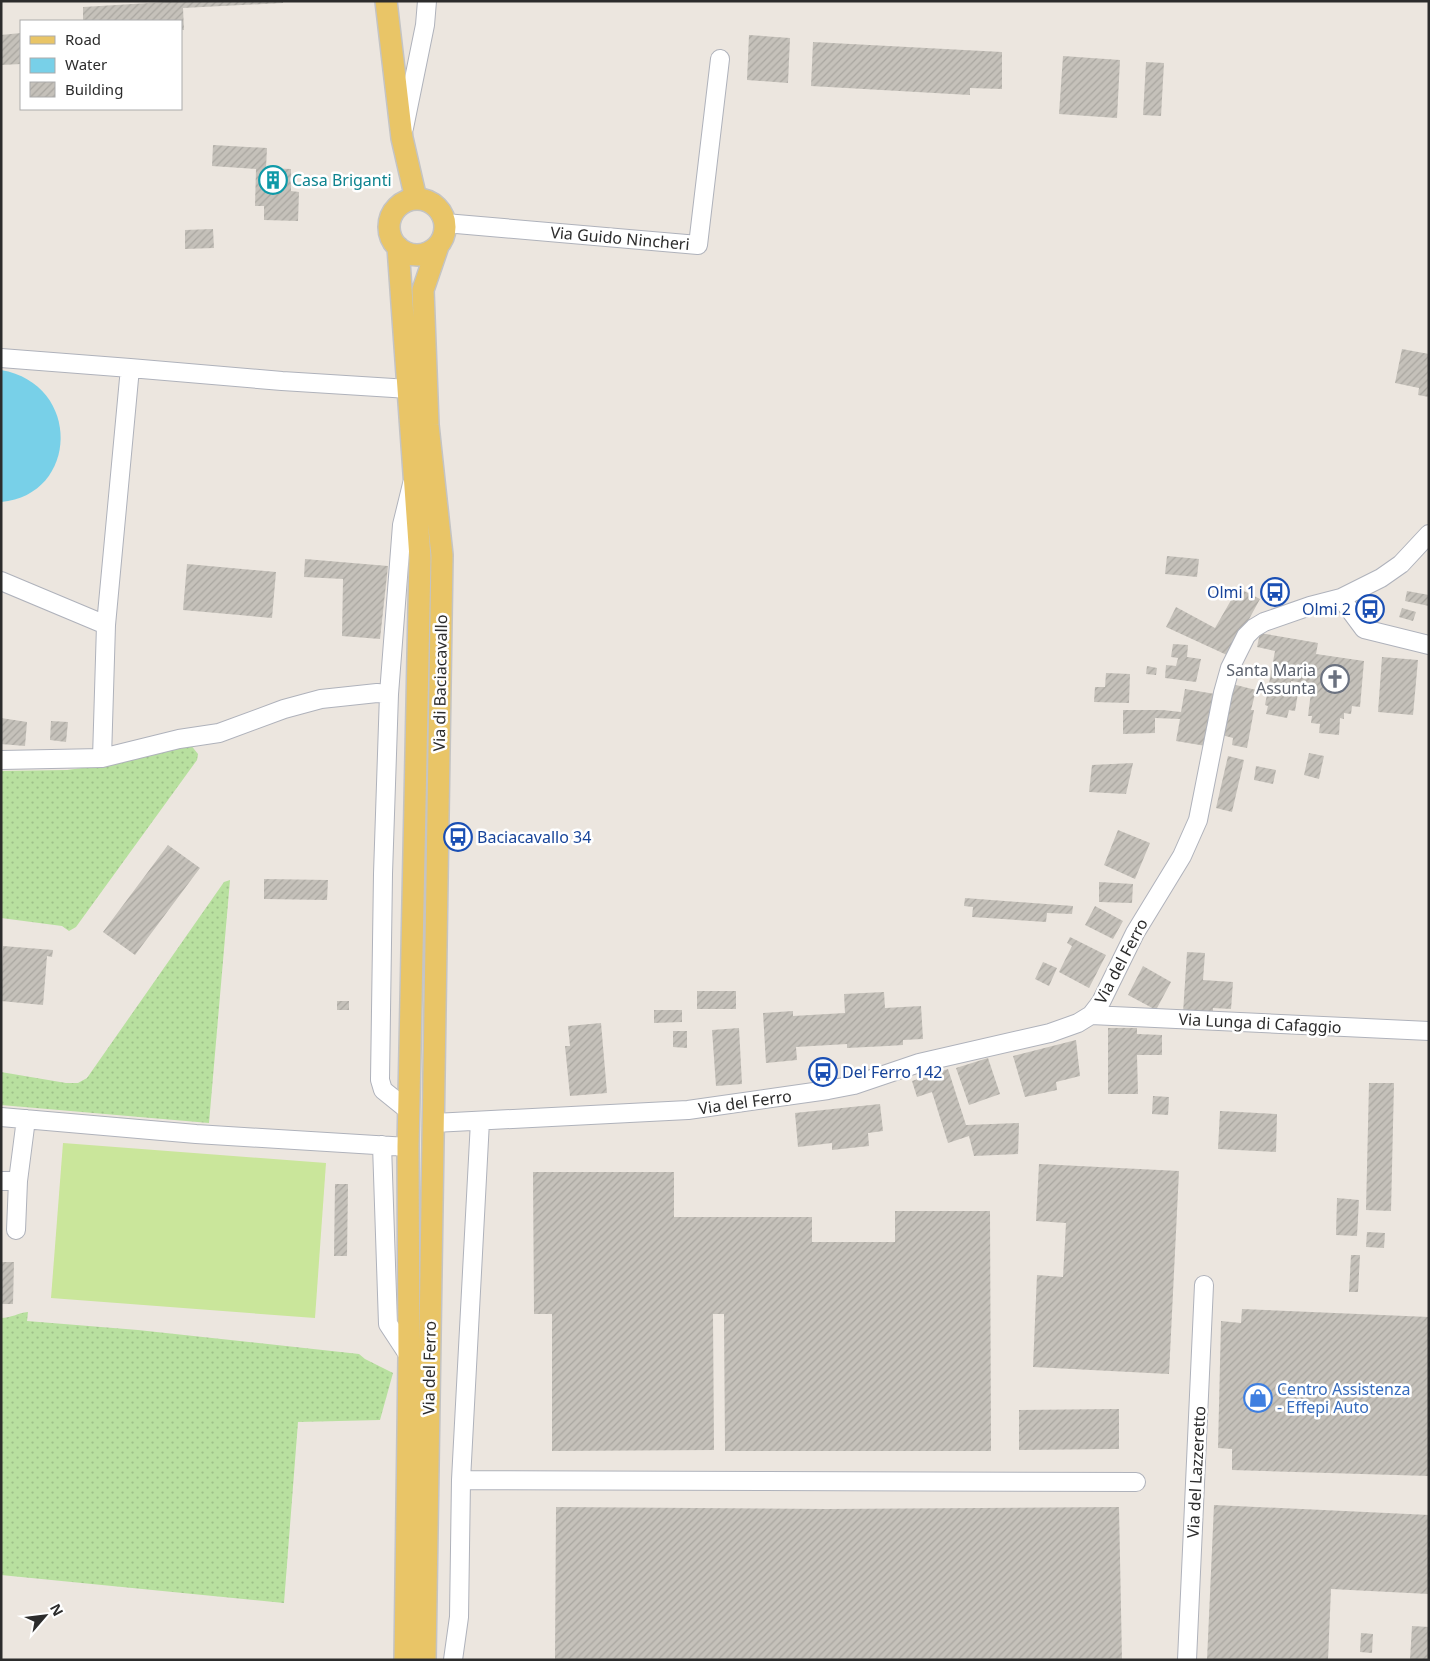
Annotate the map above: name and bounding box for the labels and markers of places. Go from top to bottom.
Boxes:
building icon: Casa Briganti [258,165,288,195]
place label: Casa Briganti [292,169,392,191]
bus stop icon: Olmi 1 [1260,577,1290,607]
place label: Olmi 1 [1207,581,1256,603]
bus stop icon: Olmi 2 [1355,594,1385,624]
place label: Olmi 2 [1302,598,1351,620]
place label: Santa Maria Assunta [1226,659,1316,699]
church icon: Santa Maria Assunta [1320,664,1350,694]
bus stop icon: Baciacavallo 34 [443,822,473,852]
place label: Baciacavallo 34 [477,826,591,848]
bus stop icon: Del Ferro 142 [808,1057,838,1087]
place label: Del Ferro 142 [842,1061,943,1083]
place label: Centro Assistenza - Effepi Auto [1277,1378,1410,1418]
shop icon: Centro Assistenza - Effepi Auto [1243,1383,1273,1413]

